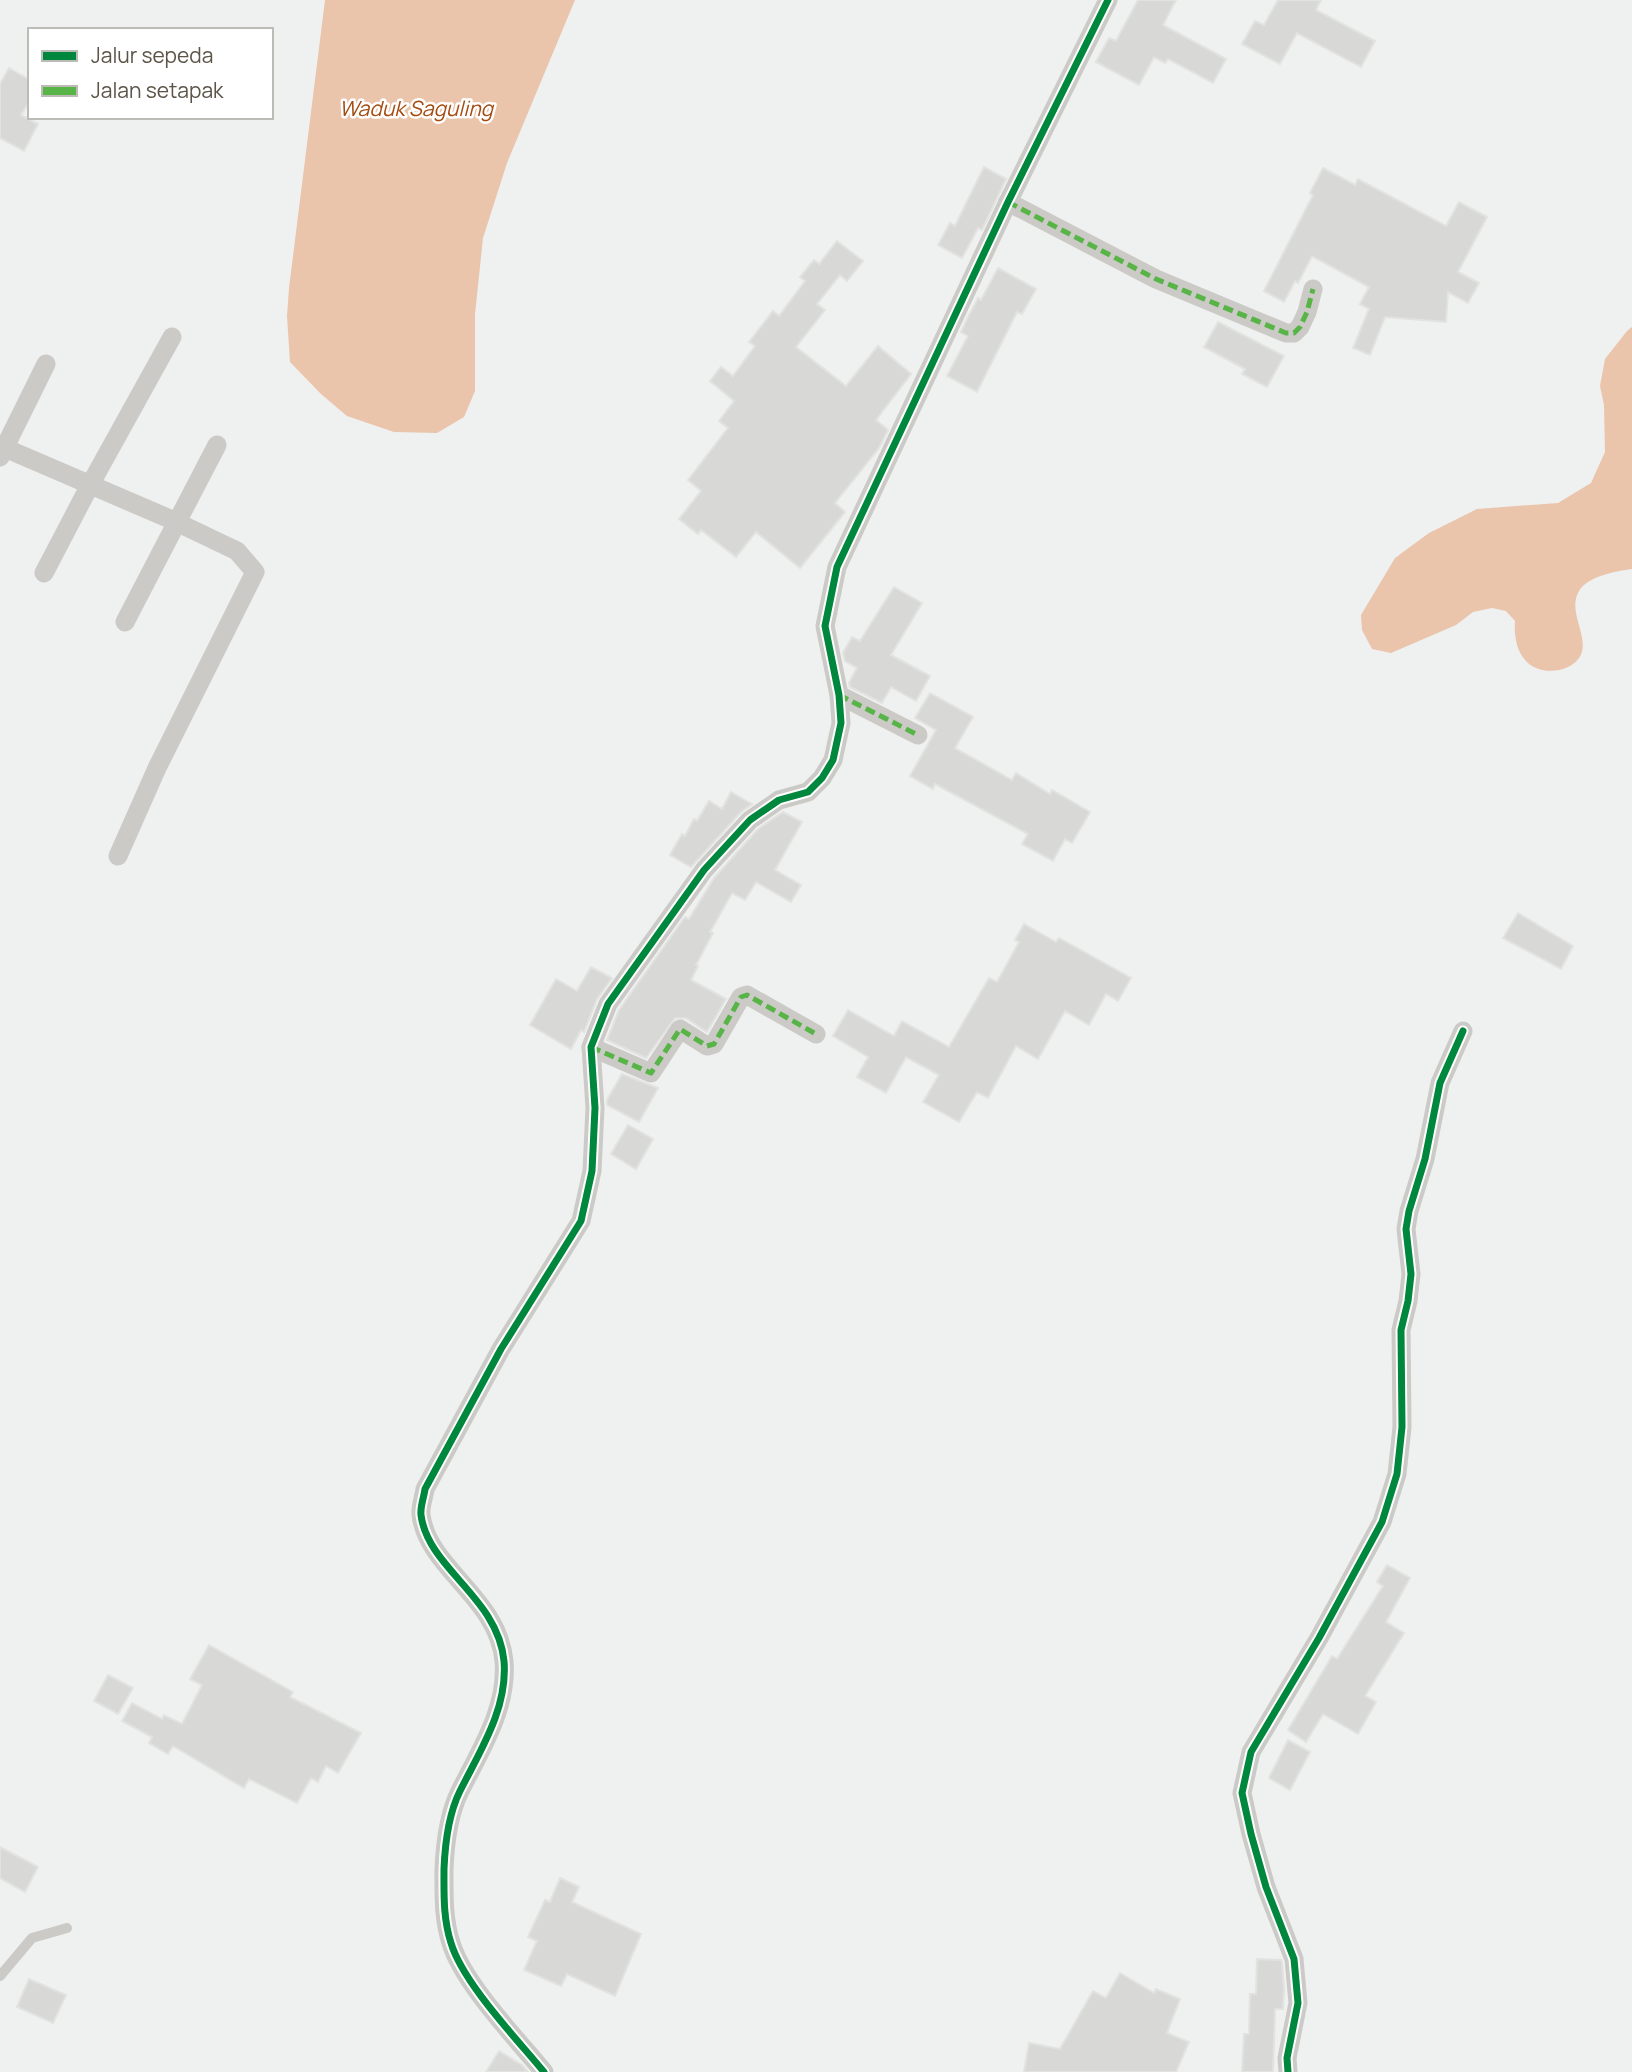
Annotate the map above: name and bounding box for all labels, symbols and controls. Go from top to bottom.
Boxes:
legend [28,28,273,119]
text: Jalur sepeda [91,41,213,69]
text: Jalan setapak [91,76,224,104]
water label: Waduk Saguling [339,94,495,122]

